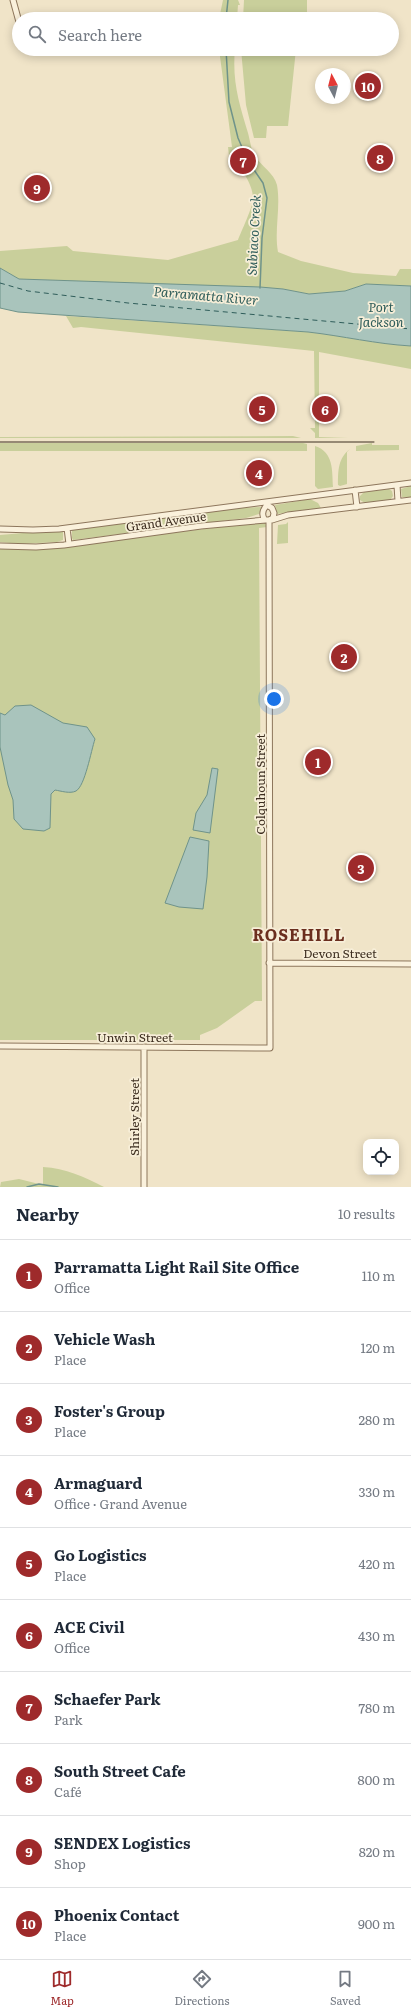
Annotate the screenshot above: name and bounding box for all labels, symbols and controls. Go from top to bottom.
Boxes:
search box [12,12,399,56]
icon: search [26,23,48,45]
text: Search here [58,23,142,46]
north arrow [315,68,351,104]
pin: 10 [355,71,381,101]
pin: 8 [367,143,393,173]
pin: 7 [230,146,256,176]
pin: 9 [24,173,50,203]
water label: Subiaco Creek [241,193,265,276]
water label: Parramatta River [153,281,259,309]
water label: Port Jackson [358,297,404,331]
pin: 5 [249,394,275,424]
pin: 6 [312,394,338,424]
pin: 4 [246,458,272,488]
street label: Grand Avenue [125,506,207,536]
pin: 2 [331,642,357,672]
your location [264,689,284,709]
street label: Colquhoun Street [251,733,269,834]
pin: 1 [305,747,331,777]
pin: 3 [348,853,374,883]
district label: ROSEHILL [252,922,346,946]
street label: Devon Street [303,944,377,962]
street label: Unwin Street [97,1028,173,1046]
street label: Shirley Street [125,1078,143,1156]
map controls [363,1139,399,1175]
button: locate [363,1139,399,1175]
text: Nearby [16,1201,79,1226]
text: 10 results [338,1204,395,1223]
text: Parramatta Light Rail Site Office [54,1255,299,1278]
text: 1 [26,1266,32,1285]
text: 110 m [362,1266,395,1285]
text: Office [54,1278,90,1297]
text: Vehicle Wash [54,1327,155,1350]
text: 2 [26,1338,32,1357]
text: 120 m [360,1338,395,1357]
text: Place [54,1350,86,1369]
text: Foster's Group [54,1399,165,1422]
text: 3 [25,1410,33,1429]
text: 280 m [359,1410,395,1429]
text: Place [54,1422,86,1441]
text: Armaguard [54,1471,142,1494]
text: 4 [25,1482,33,1501]
text: 330 m [359,1482,395,1501]
text: Office · Grand Avenue [54,1494,187,1513]
text: Go Logistics [54,1543,147,1566]
text: 5 [25,1554,33,1573]
text: 420 m [359,1554,395,1573]
text: Place [54,1566,86,1585]
text: ACE Civil [54,1615,125,1638]
text: 6 [25,1626,33,1645]
text: 430 m [358,1626,395,1645]
text: Office [54,1638,90,1657]
text: Schaefer Park [54,1687,161,1710]
text: 7 [25,1698,33,1717]
text: 780 m [359,1698,395,1717]
text: Park [54,1710,83,1729]
text: South Street Cafe [54,1759,186,1782]
text: 8 [25,1770,33,1789]
text: 800 m [358,1770,395,1789]
text: Café [54,1782,82,1801]
text: SENDEX Logistics [54,1831,190,1854]
text: 9 [25,1842,33,1861]
text: 820 m [359,1842,395,1861]
text: Shop [54,1854,86,1873]
text: Phoenix Contact [54,1903,179,1926]
text: 10 [22,1914,36,1933]
text: 900 m [358,1914,395,1933]
text: Place [54,1926,86,1945]
tab: Map [50,1968,74,2008]
tab: Directions [174,1968,229,2008]
tab: Saved [330,1968,361,2008]

